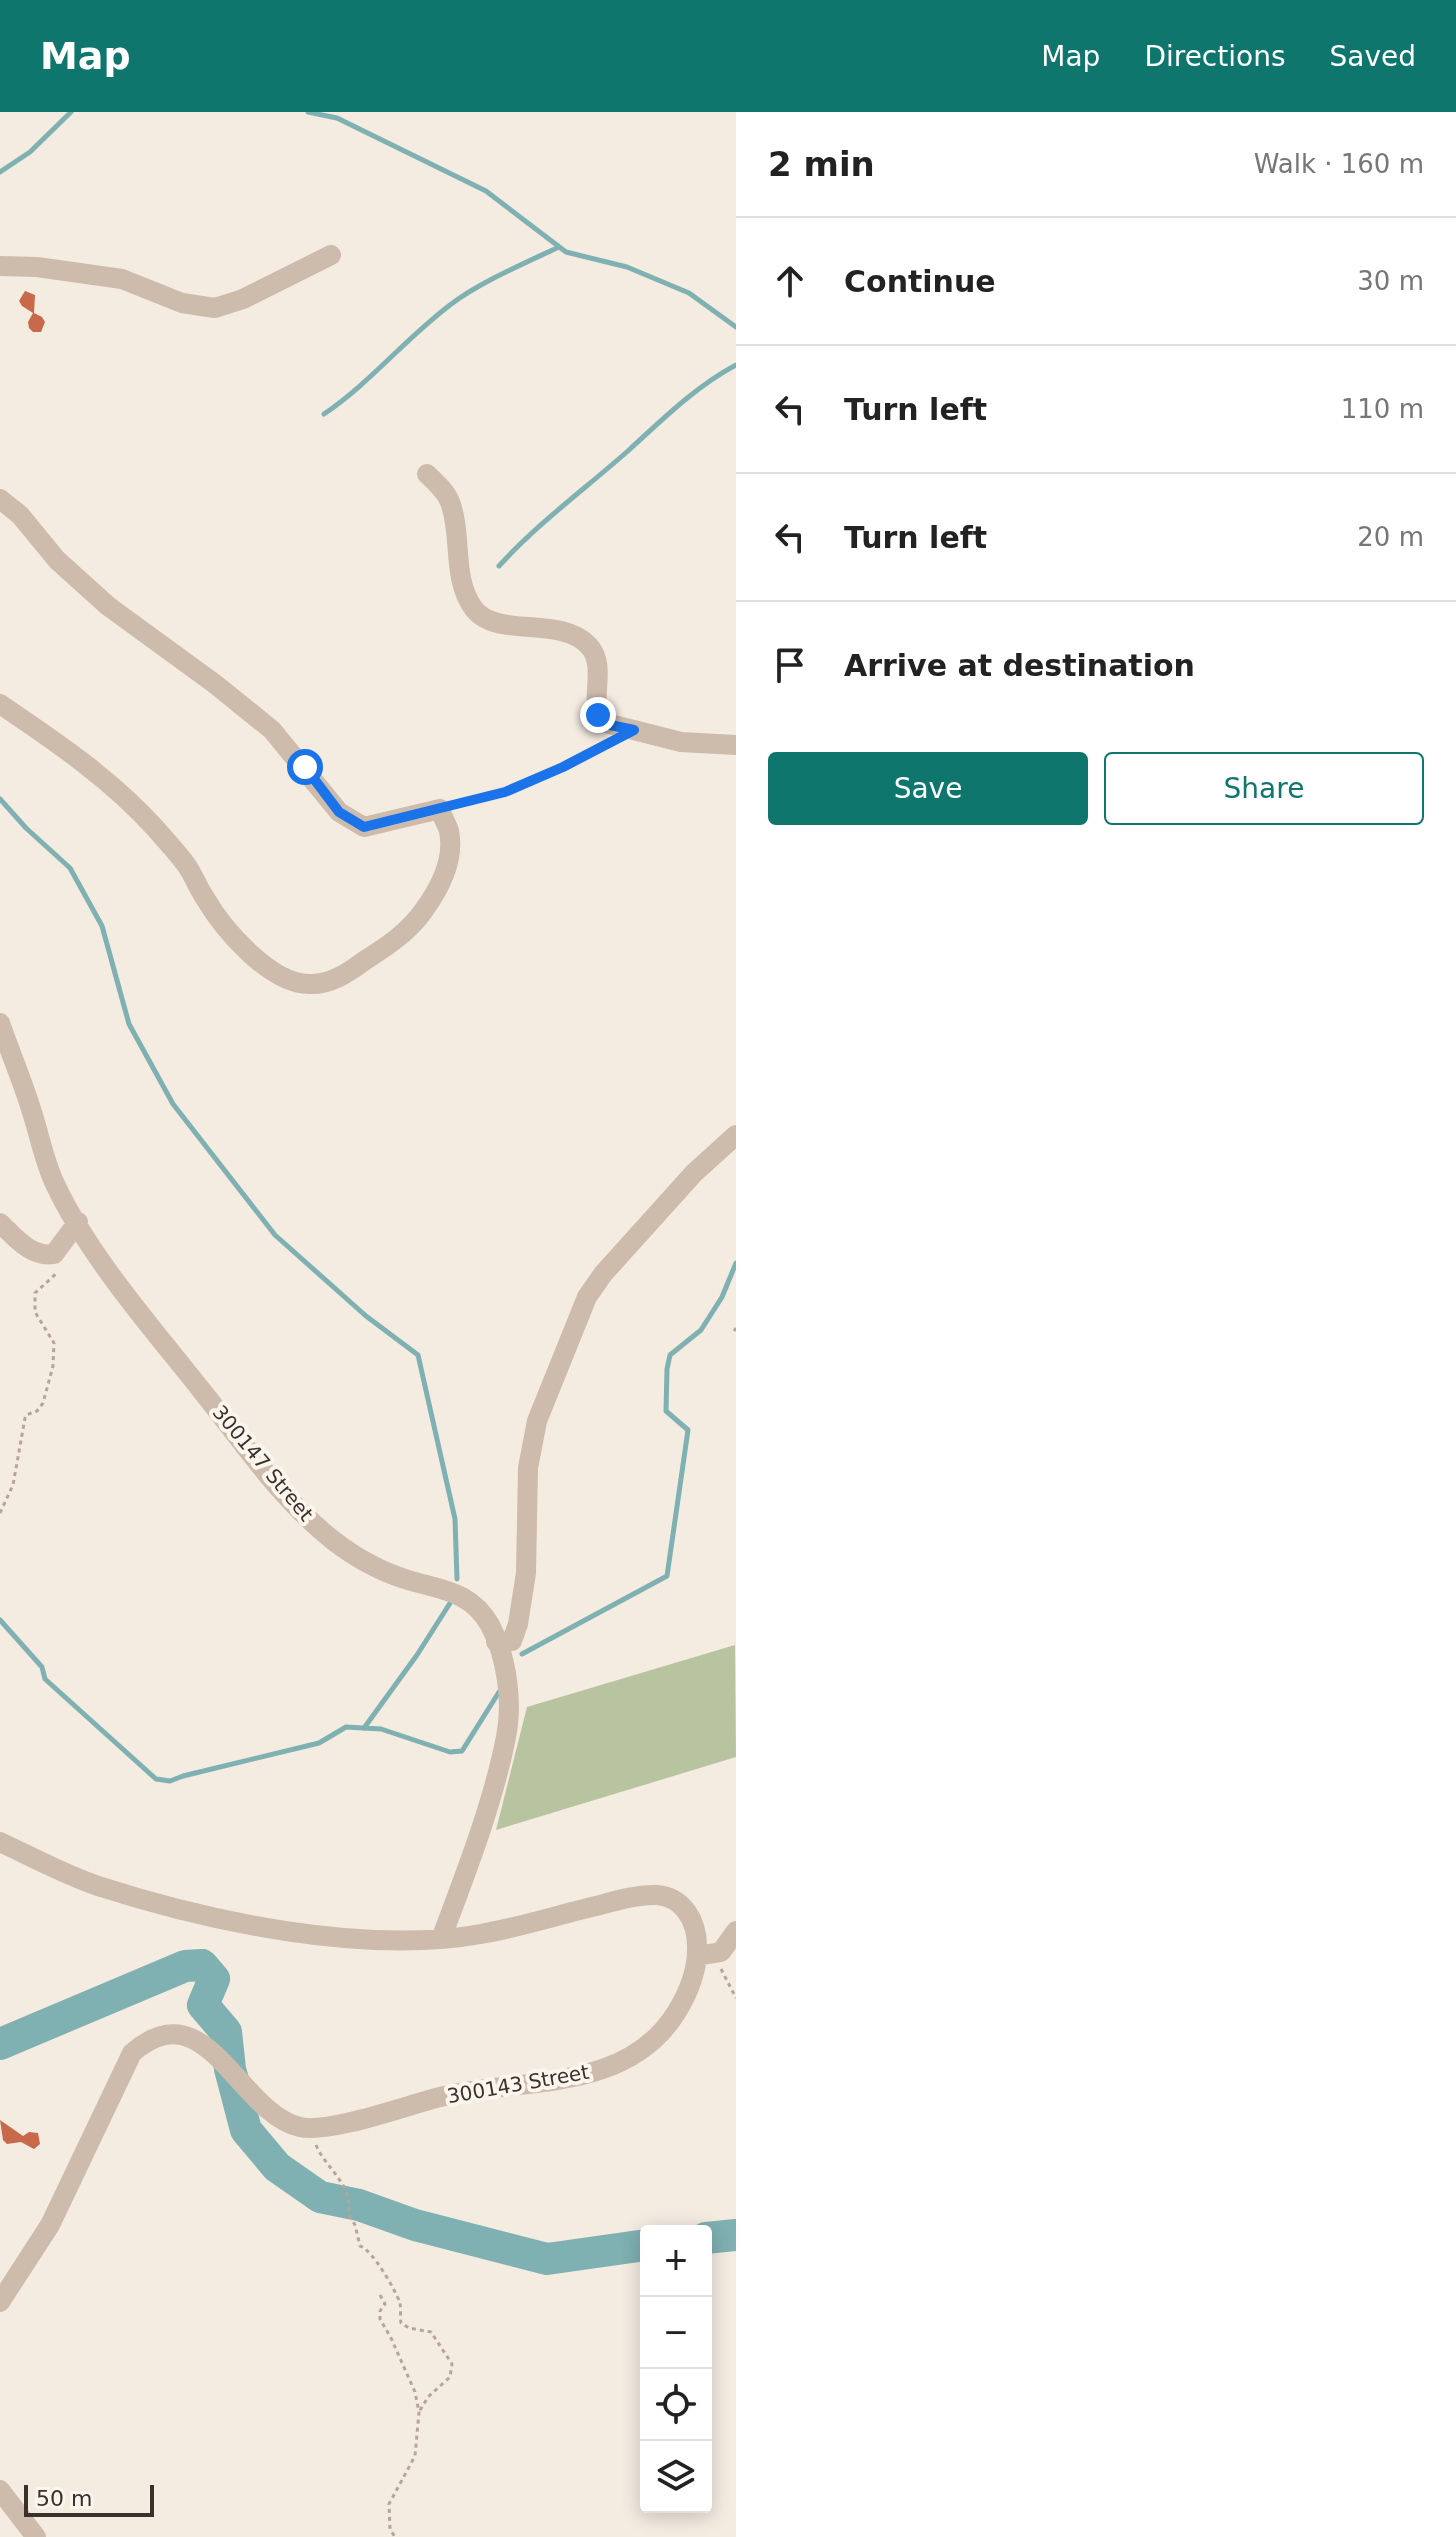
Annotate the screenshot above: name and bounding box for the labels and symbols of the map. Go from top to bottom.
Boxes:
route end [580,697,616,733]
route start [287,749,323,785]
street label: 300147 Street [208,1400,318,1526]
street label: 300143 Street [445,2060,591,2108]
scale bar [24,2481,154,2517]

